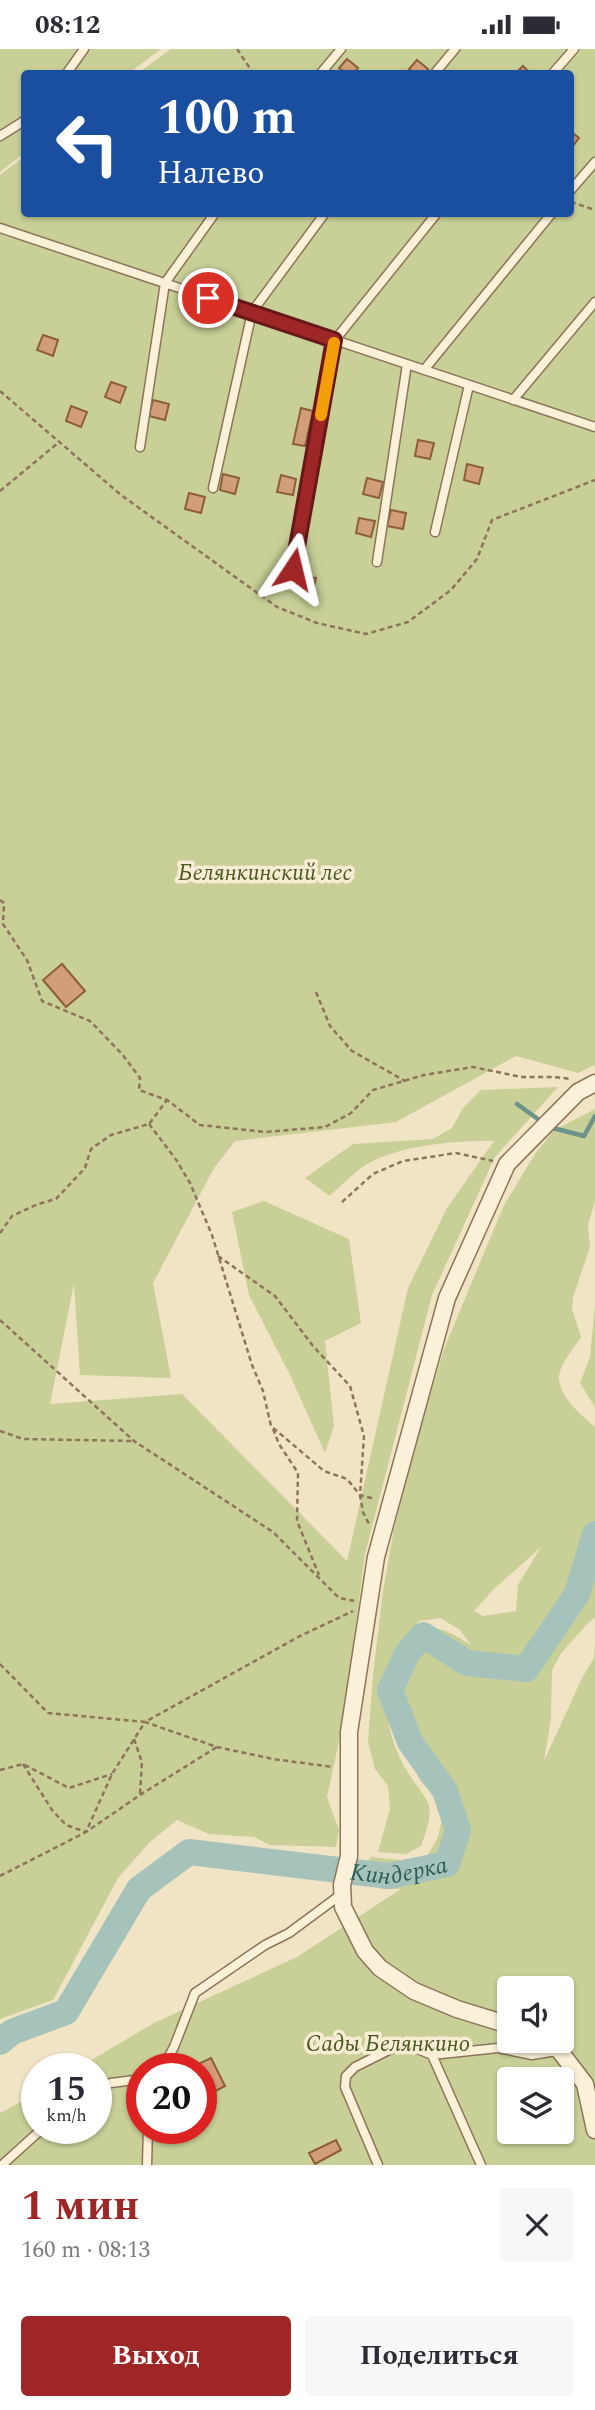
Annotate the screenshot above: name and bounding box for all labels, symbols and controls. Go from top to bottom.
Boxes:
text: 08:12 [35,5,100,45]
text: 100 m [157,81,296,156]
icon: left [42,98,133,189]
text: Налево [157,149,265,198]
pin [178,268,238,328]
icon: arrive [189,279,227,317]
position arrow [256,532,330,606]
park label: Белянкинский лес [178,856,352,891]
water label: Киндерка [348,1847,451,1895]
map controls [497,1976,574,2144]
button: sound [497,1976,574,2053]
park label: Сады Белянкино [306,2027,470,2062]
speed limit sign: 20 [126,2053,217,2144]
text: 15 [47,2063,86,2116]
button: layers [497,2067,574,2144]
text: km/h [46,2102,87,2129]
text: 1 мин [21,2175,139,2238]
button: close [500,2188,574,2262]
text: 160 m · 08:13 [21,2233,150,2268]
button: Выход [21,2316,291,2396]
button: Поделиться [305,2316,574,2396]

